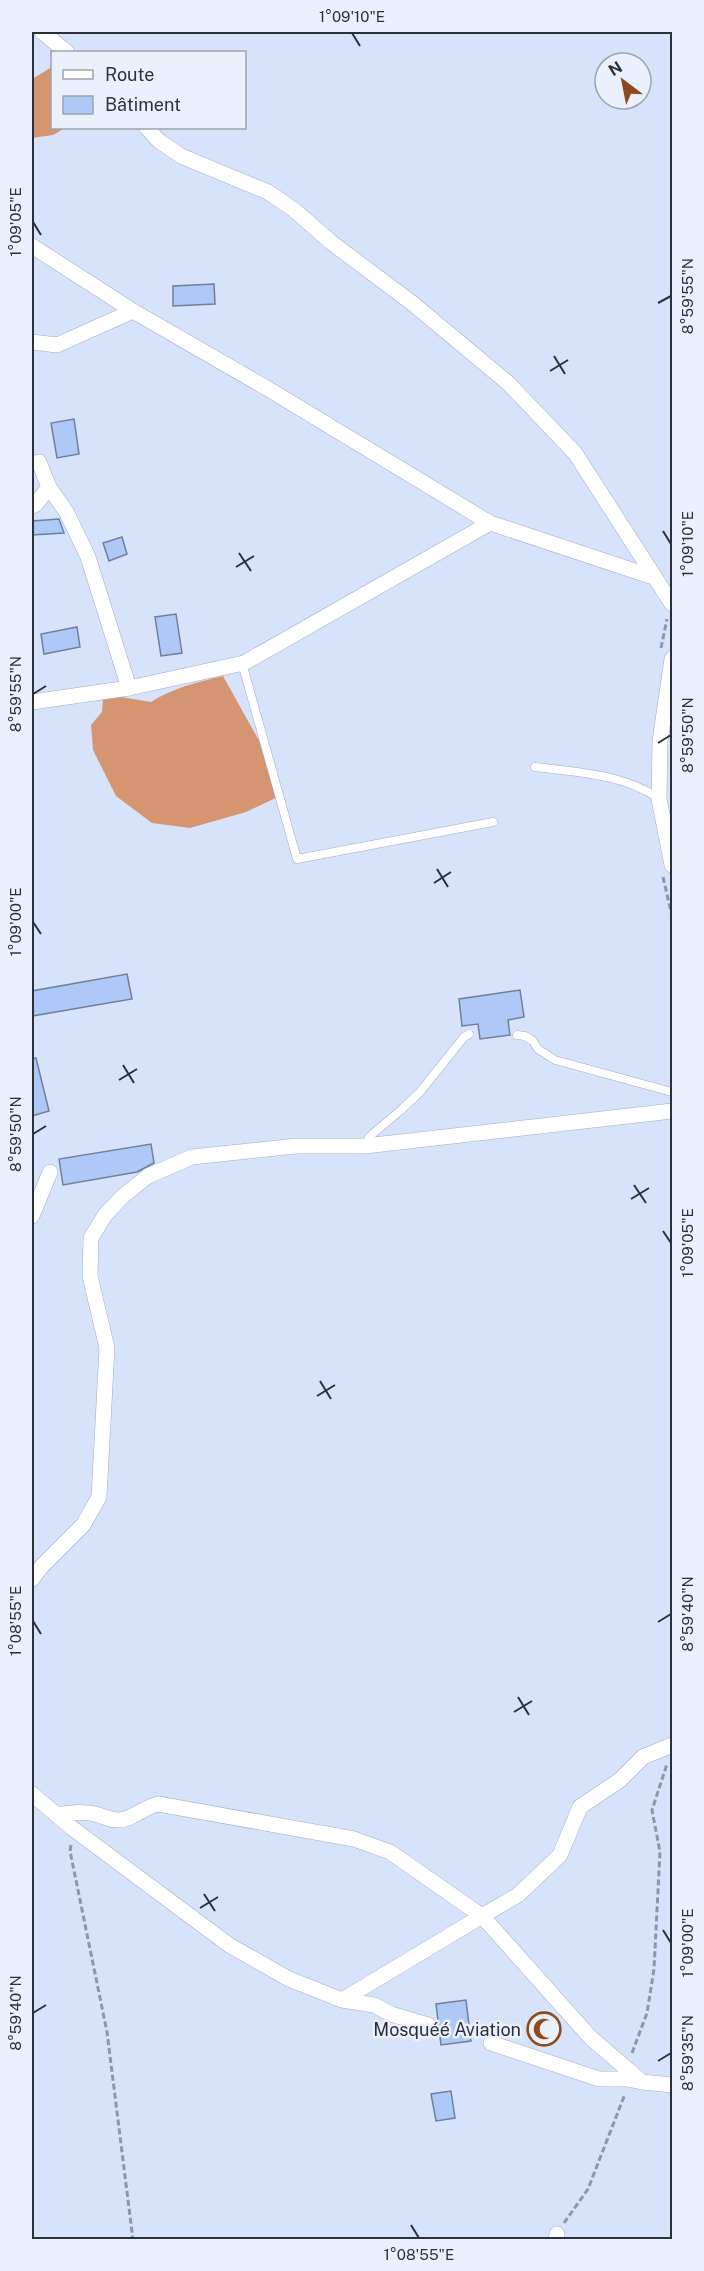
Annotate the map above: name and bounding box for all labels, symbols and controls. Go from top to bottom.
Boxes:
text: 1°09'10"E [319,8,385,25]
legend [51,51,246,129]
north arrow [593,51,653,111]
text: N [605,57,626,80]
text: Route [105,64,154,85]
text: Bâtiment [105,94,181,115]
text: 1°09'05"E [7,187,24,257]
text: 8°59'55"N [679,258,696,334]
text: 1°09'10"E [679,511,696,577]
text: 8°59'55"N [7,656,24,732]
text: 8°59'50"N [679,697,696,773]
text: 1°09'00"E [7,887,24,957]
text: 8°59'50"N [7,1096,24,1172]
text: 1°09'05"E [679,1208,696,1278]
text: 8°59'40"N [679,1576,696,1652]
text: 1°08'55"E [7,1586,24,1656]
text: 1°09'00"E [679,1908,696,1978]
text: 8°59'40"N [7,1975,24,2051]
mosque icon: Mosquéé Aviation [526,2011,562,2047]
text: 8°59'35"N [679,2015,696,2091]
place label: Mosquéé Aviation [373,2019,521,2040]
text: 1°08'55"E [384,2246,454,2263]

